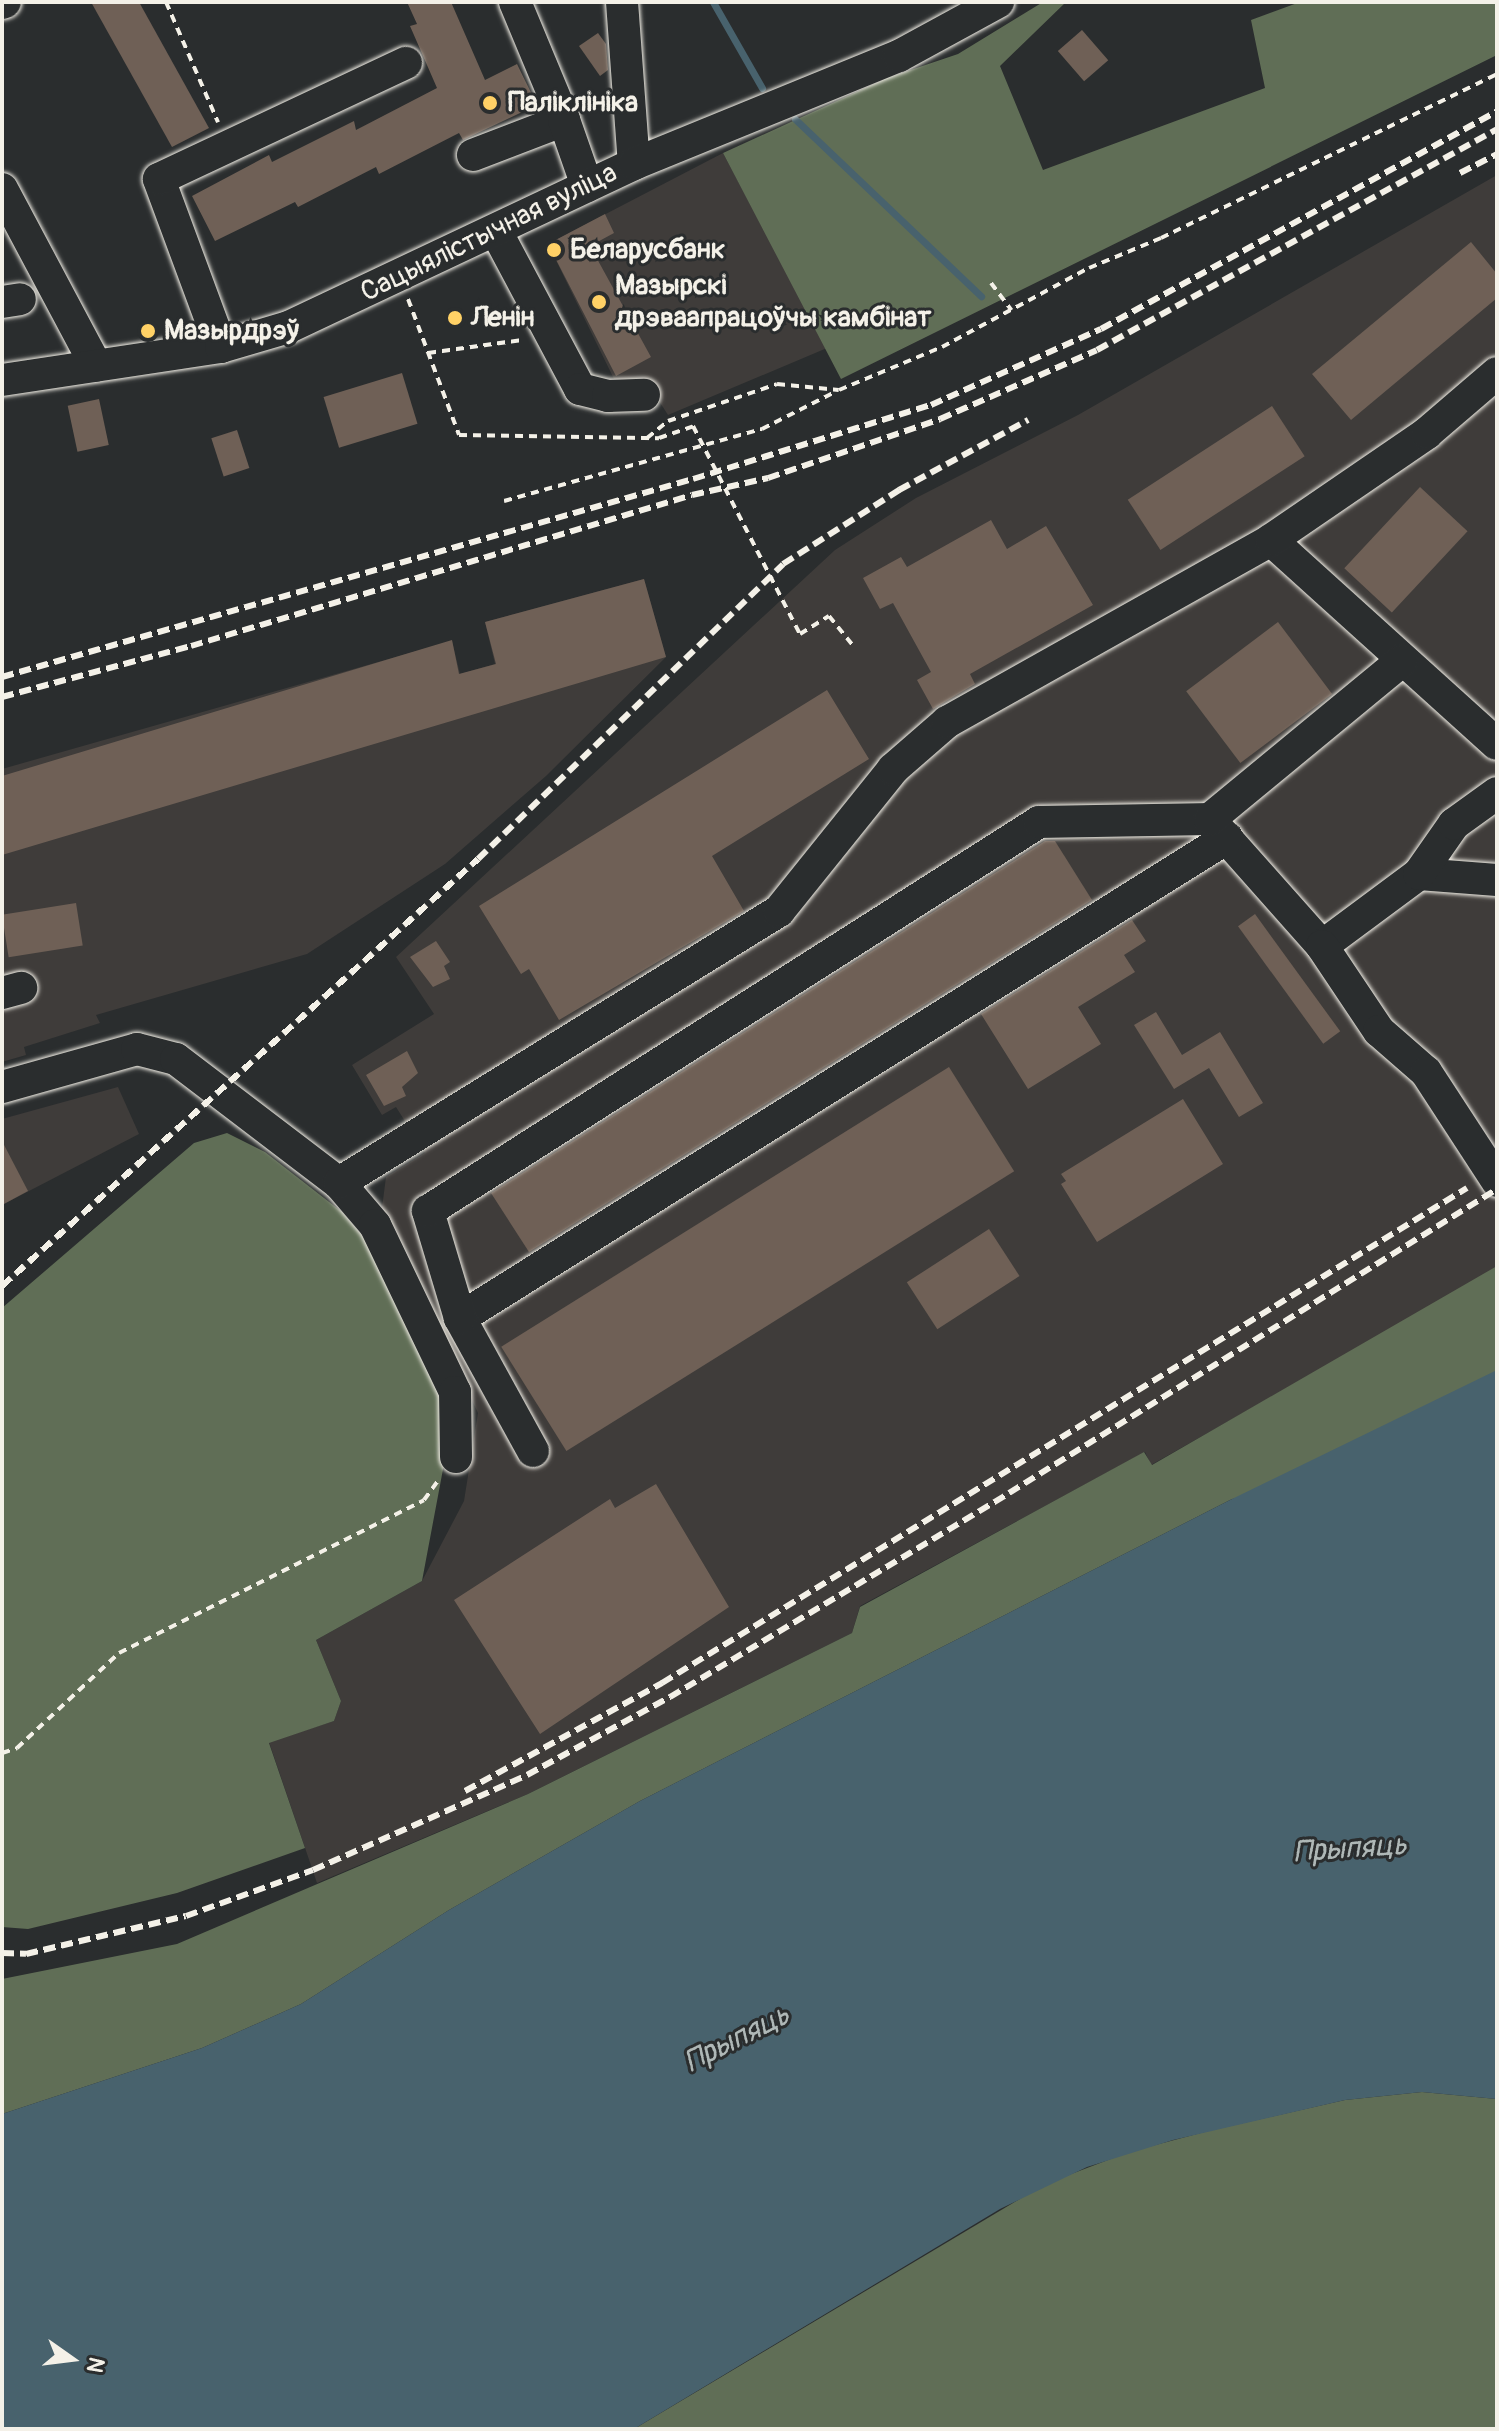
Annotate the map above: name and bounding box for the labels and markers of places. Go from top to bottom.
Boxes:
place label: Паліклініка [508,86,638,120]
marker: Паліклініка [479,92,501,114]
place label: Беларусбанк [570,233,725,267]
marker: Беларусбанк [545,241,563,259]
place label: Мазырскі дрэваапрацоўчы камбінат [615,269,931,335]
marker: Мазырскі дрэваапрацоўчы камбінат [590,293,608,311]
place label: Ленін [471,301,535,335]
marker: Ленін [446,309,464,327]
place label: Мазырдрэў [164,314,299,348]
marker: Мазырдрэў [139,322,157,340]

